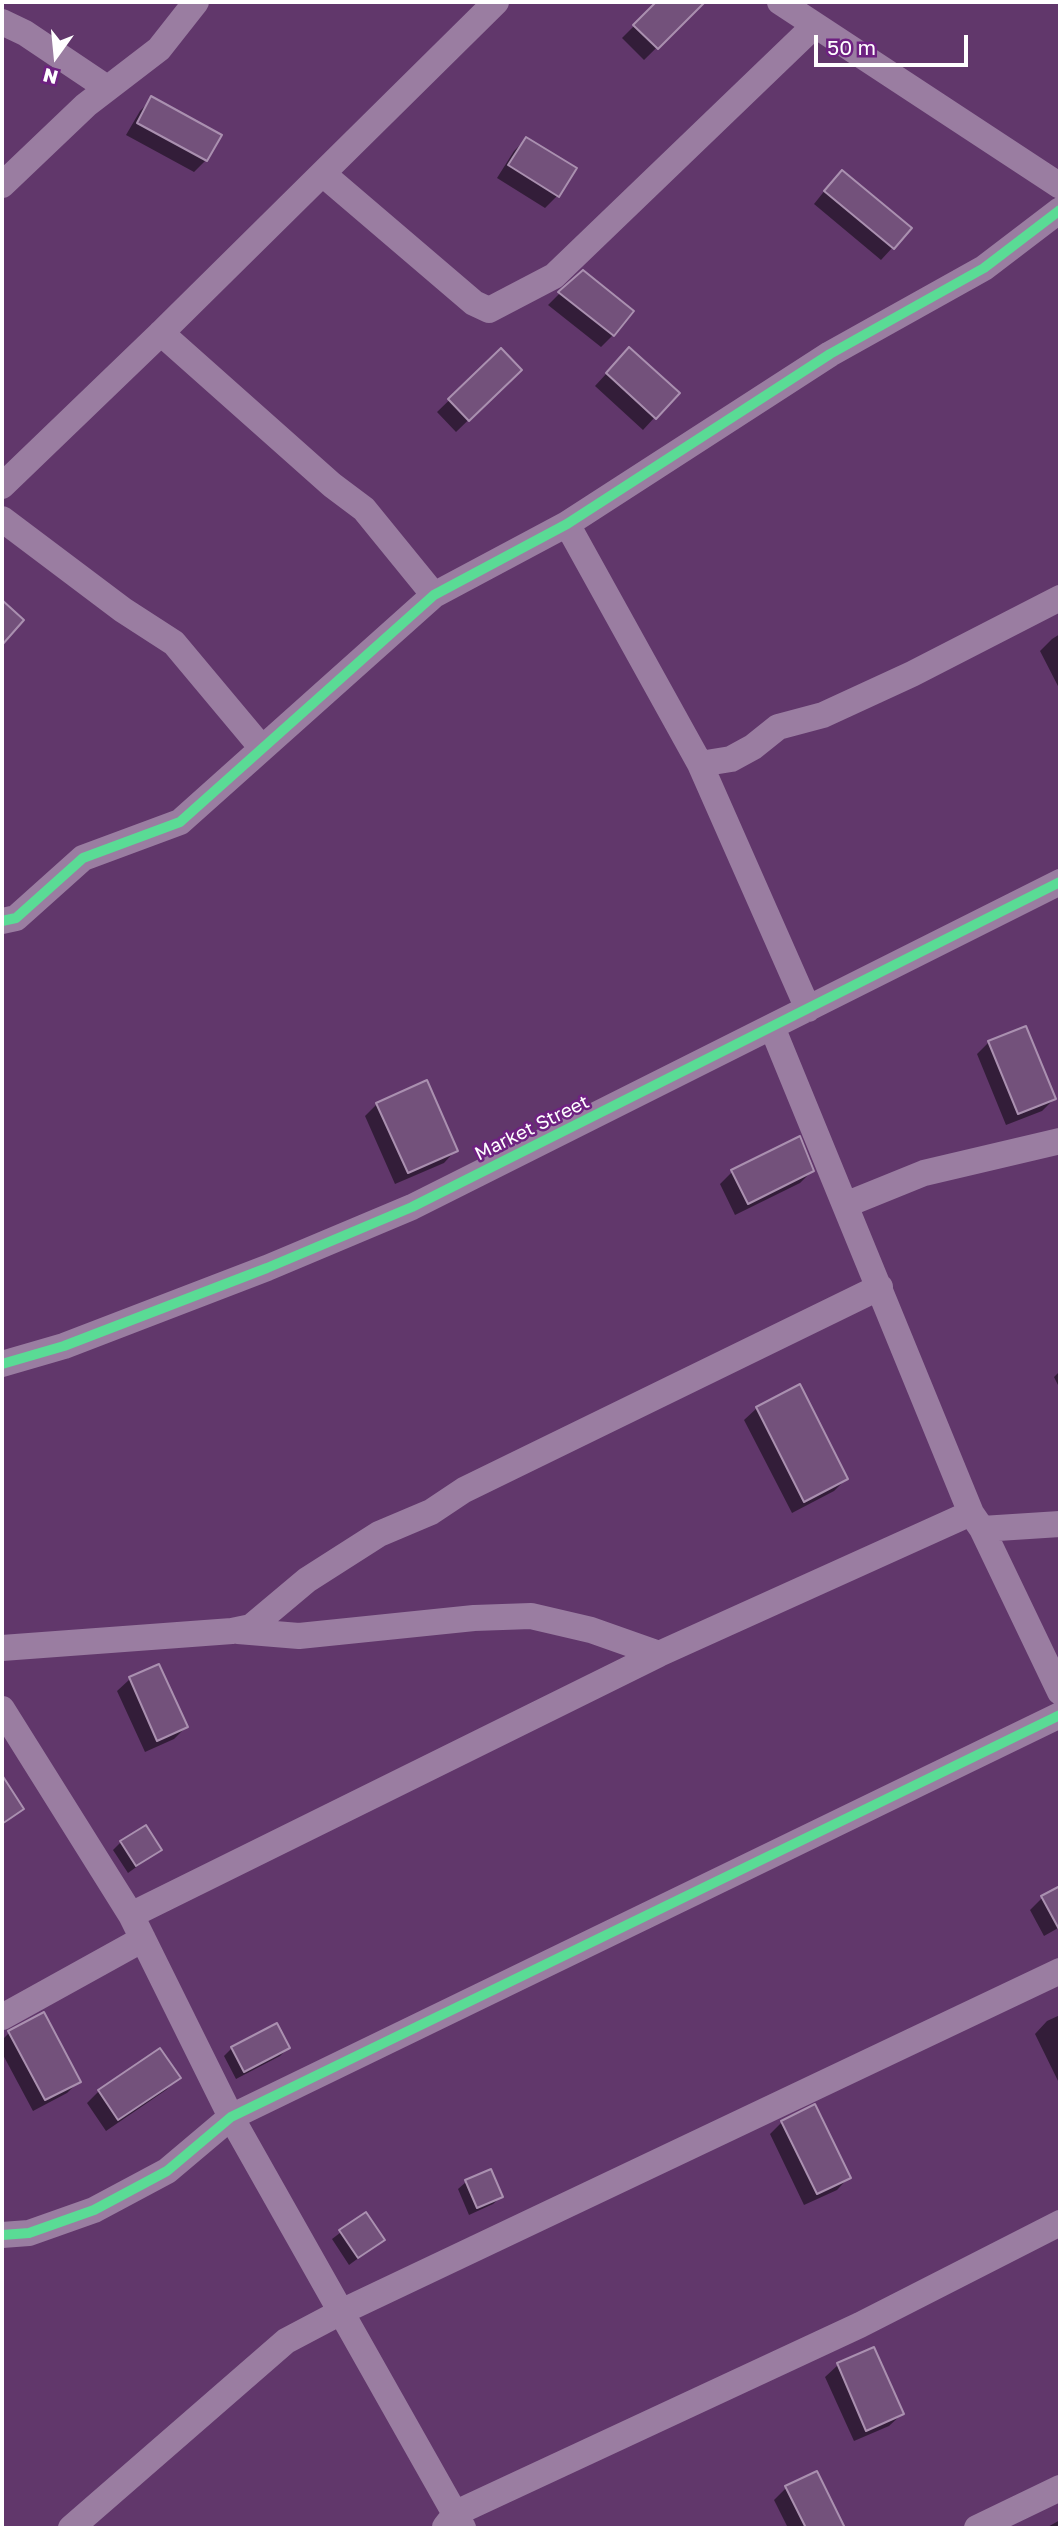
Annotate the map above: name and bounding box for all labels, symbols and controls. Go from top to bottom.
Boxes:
north arrow [21,21,91,91]
scale bar [817,21,971,65]
text: 50 m [827,34,876,60]
text: N [40,64,60,90]
street label: Market Street [471,1090,593,1166]

